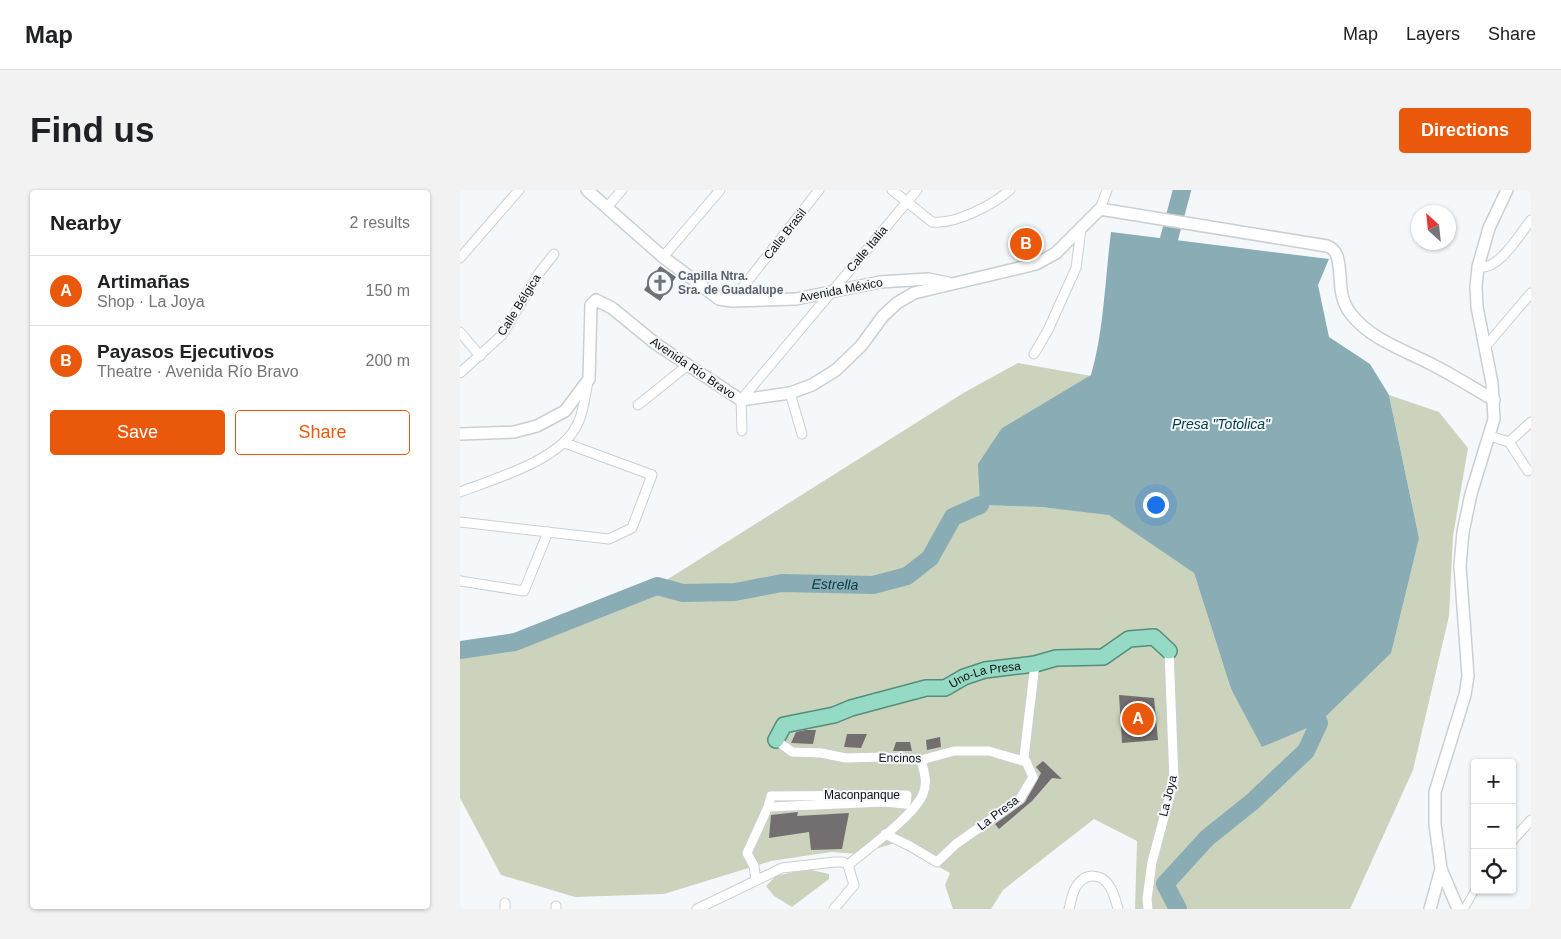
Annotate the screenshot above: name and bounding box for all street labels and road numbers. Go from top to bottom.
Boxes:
street label: Calle Brasil [761,206,809,262]
street label: Calle Italia [844,223,891,275]
street label: Calle Bélgica [495,271,544,338]
street label: Avenida México [798,275,884,305]
street label: Avenida Río Bravo [648,334,739,402]
street label: Uno-La Presa [947,659,1022,691]
street label: Encinos [879,751,921,765]
street label: La Joya [1156,774,1180,818]
street label: Maconpanque [824,788,900,802]
street label: La Presa [975,793,1022,833]

